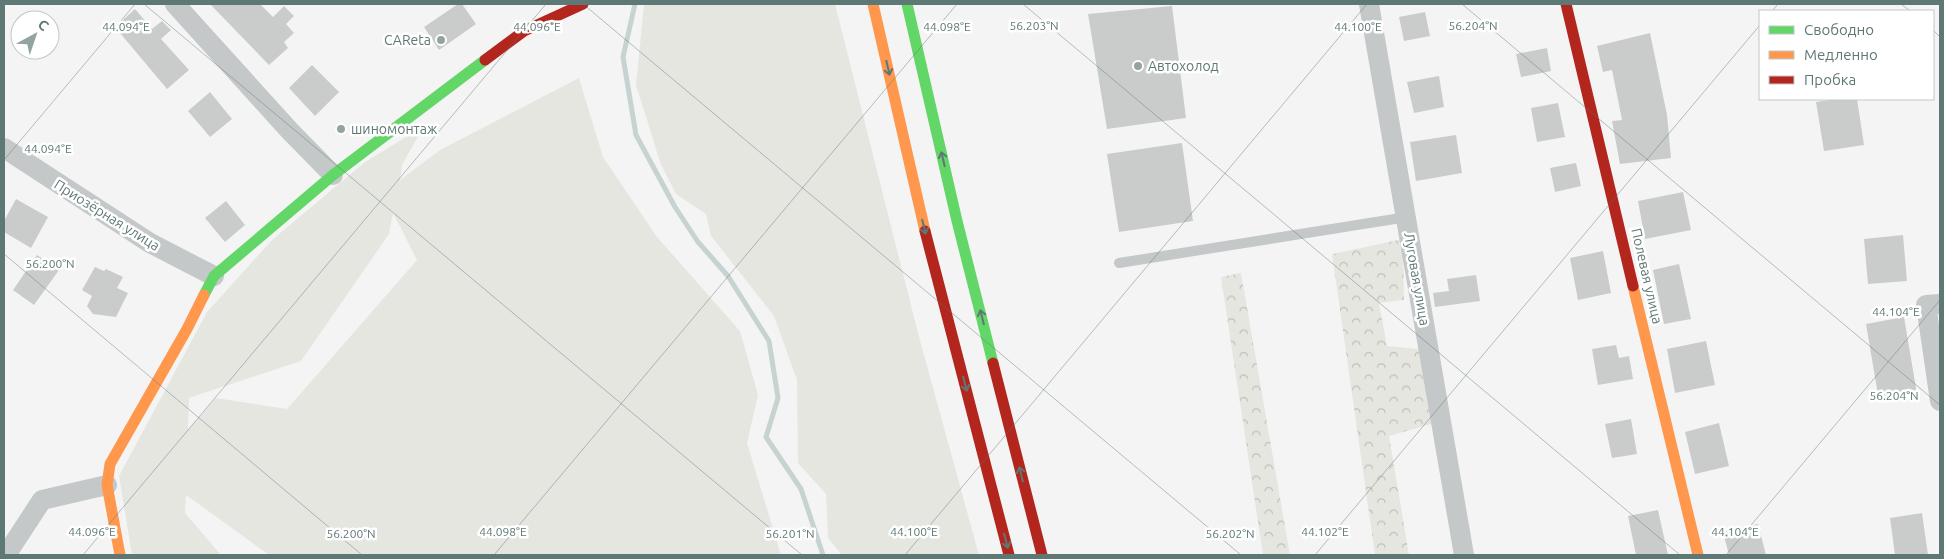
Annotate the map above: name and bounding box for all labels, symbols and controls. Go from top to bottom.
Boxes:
north arrow [10,10,60,60]
legend [1759,10,1934,100]
text: С [35,16,52,34]
text: 56.203°N [1009,19,1059,32]
text: 56.204°N [1448,19,1498,32]
text: 44.094°E [102,20,150,33]
text: 44.096°E [513,20,561,33]
text: 44.098°E [923,20,971,33]
text: 44.100°E [1334,20,1382,33]
text: Свободно [1804,21,1874,38]
place label: CAReta [384,32,431,48]
marker: CAReta [435,34,447,46]
text: Медленно [1804,46,1878,63]
place label: Автохолод [1148,58,1219,74]
one-way arrow [884,60,893,76]
marker: Автохолод [1132,60,1144,72]
text: Пробка [1804,71,1856,88]
place label: шиномонтаж [351,121,438,137]
marker: шиномонтаж [335,123,347,135]
text: 44.094°E [24,142,72,155]
one-way arrow [938,151,947,167]
street label: Приозёрная улица [51,176,163,254]
one-way arrow [920,218,929,234]
street label: Полевая улица [1628,227,1666,325]
street label: Луговая улица [1401,231,1433,327]
text: 56.200°N [25,257,75,270]
text: 44.104°E [1872,305,1920,318]
one-way arrow [976,309,986,325]
one-way arrow [961,376,970,392]
text: 56.204°N [1869,389,1919,402]
one-way arrow [1016,467,1026,483]
text: 44.096°E [68,525,116,538]
text: 44.098°E [479,525,527,538]
text: 44.100°E [890,525,938,538]
text: 44.102°E [1301,525,1349,538]
text: 44.104°E [1711,525,1759,538]
text: 56.200°N [326,527,376,540]
text: 56.201°N [765,527,815,540]
text: 56.202°N [1205,527,1255,540]
one-way arrow [1001,533,1011,549]

